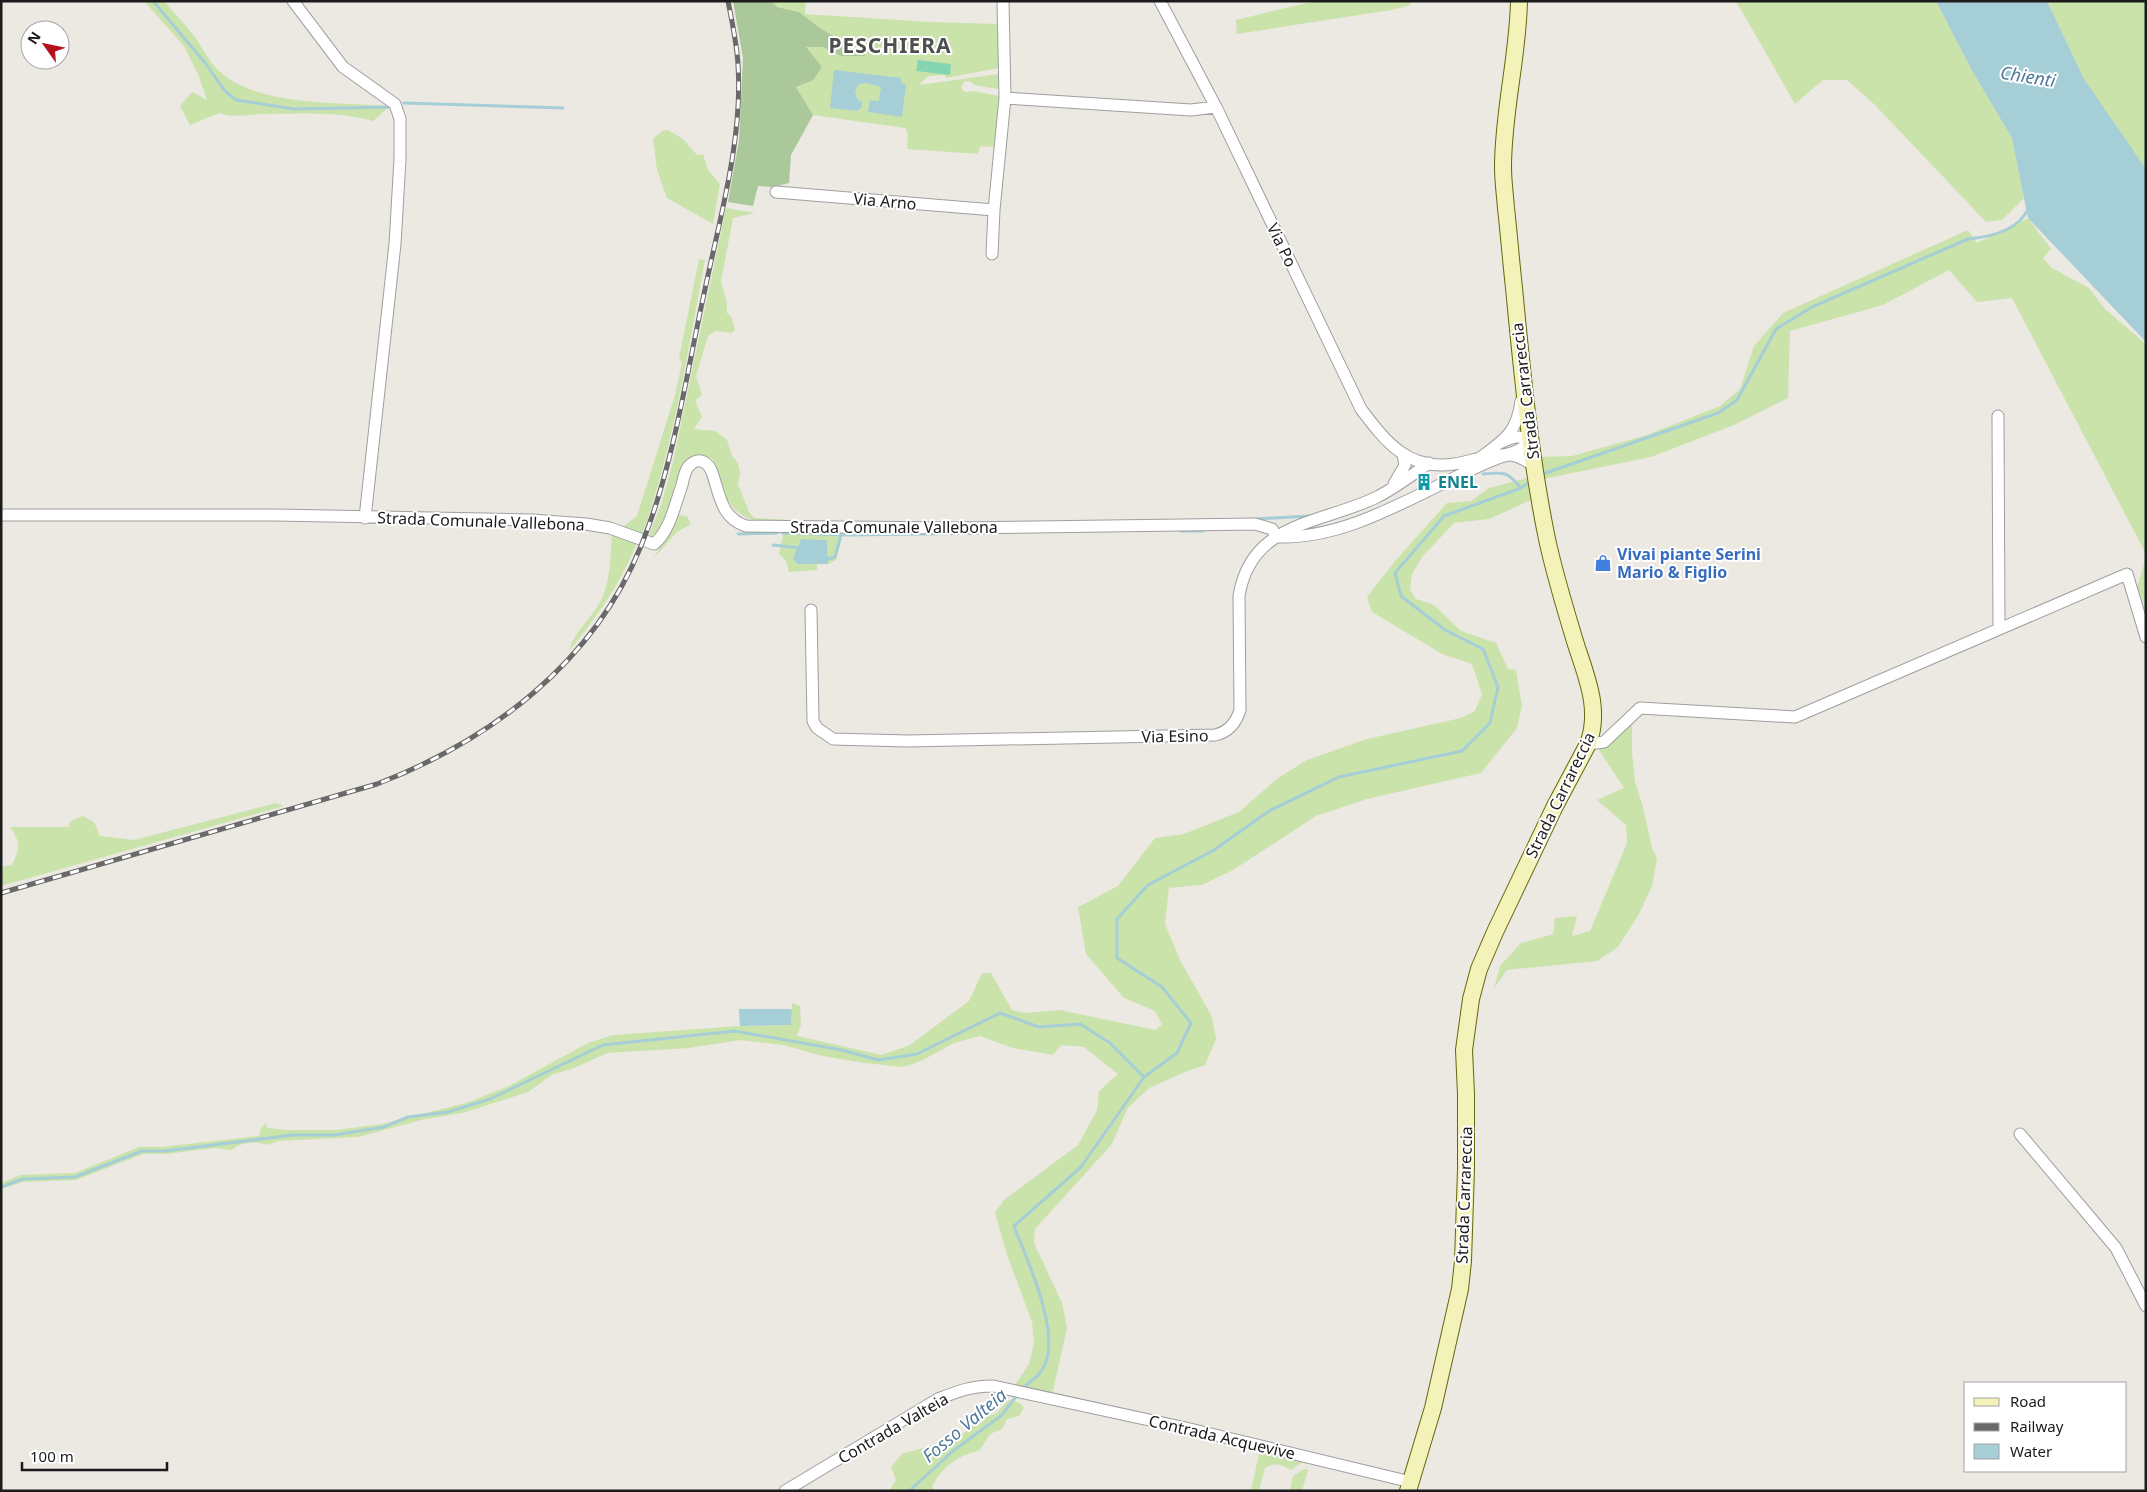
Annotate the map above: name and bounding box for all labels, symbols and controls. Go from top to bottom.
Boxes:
north arrow [20,20,70,70]
text: N [23,28,45,48]
district label: PESCHIERA [828,31,952,59]
water label: Chienti [1999,60,2058,92]
street label: Via Arno [853,187,917,215]
street label: Via Po [1262,219,1302,271]
street label: Strada Carrareccia [1506,321,1544,461]
place label: ENEL [1438,471,1478,493]
building icon: ENEL [1414,472,1434,492]
street label: Strada Comunale Vallebona [377,506,585,536]
street label: Strada Comunale Vallebona [790,516,998,538]
place label: Vivai piante Serini Mario & Figlio [1617,543,1761,583]
shop icon: Vivai piante Serini Mario & Figlio [1593,553,1613,573]
street label: Via Esino [1141,724,1209,748]
street label: Strada Carrareccia [1520,728,1600,862]
street label: Strada Carrareccia [1451,1126,1477,1264]
legend [1964,1382,2127,1472]
water label: Fosso Valteia [917,1383,1011,1467]
street label: Contrada Valteia [834,1387,952,1469]
text: Road [2010,1391,2046,1411]
street label: Contrada Acquevive [1147,1409,1297,1465]
text: Railway [2010,1416,2064,1436]
scale bar [22,1440,168,1472]
text: Water [2010,1441,2052,1461]
text: 100 m [30,1446,74,1466]

